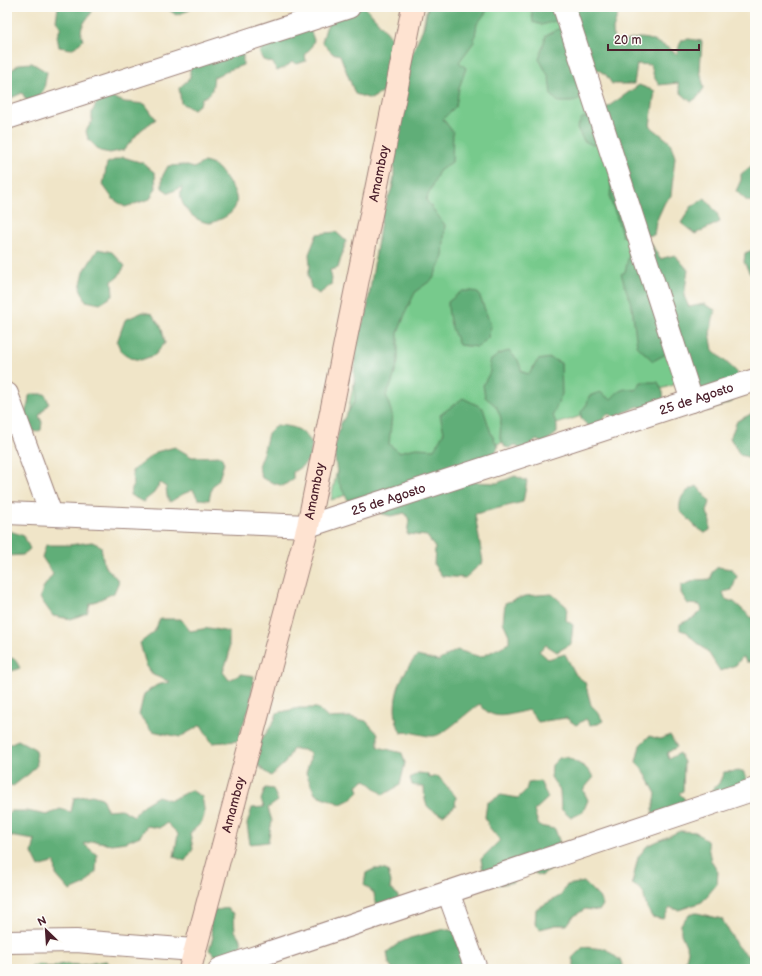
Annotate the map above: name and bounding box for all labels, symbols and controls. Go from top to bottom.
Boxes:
scale bar [608,26,699,52]
text: 20 m [614,33,641,48]
street label: Amambay [366,144,393,203]
street label: 25 de Agosto [657,379,736,419]
street label: Amambay [302,461,329,521]
street label: 25 de Agosto [349,480,428,519]
street label: Amambay [219,775,249,835]
north arrow [26,910,66,950]
text: N [35,914,48,929]

